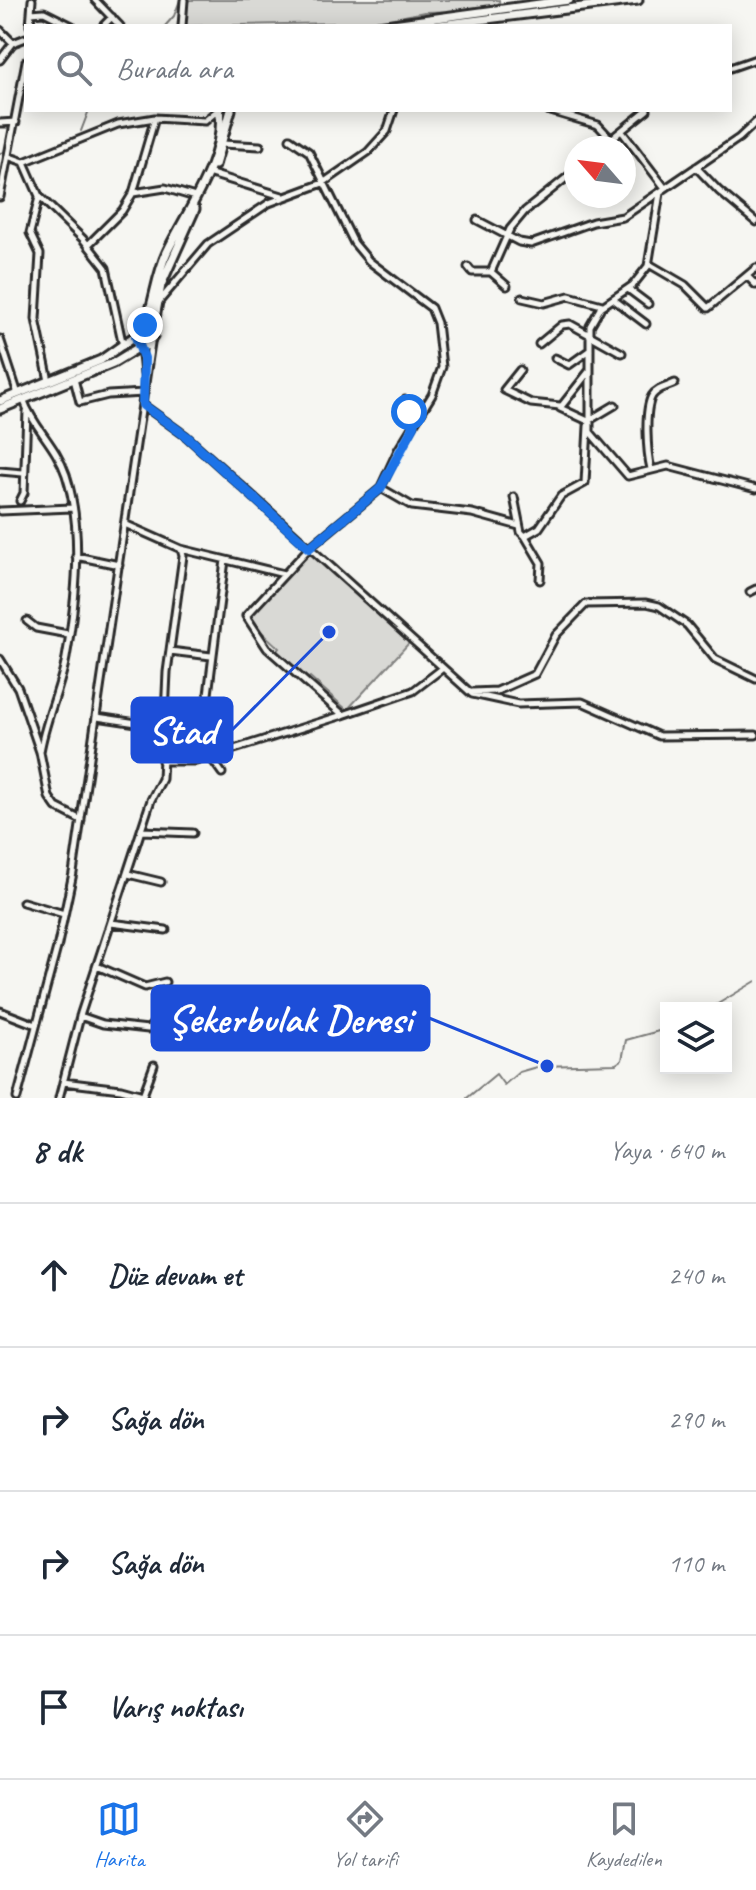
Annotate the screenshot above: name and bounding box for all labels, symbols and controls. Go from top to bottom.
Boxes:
search box [24,24,732,112]
icon: search [52,46,96,90]
text: Burada ara [116,49,233,87]
north arrow [564,136,636,208]
route end [127,307,163,343]
route start [391,394,427,430]
callout: Stad [132,698,232,762]
text: Stad [148,706,223,756]
callout: Şekerbulak Deresi [152,986,429,1050]
text: Şekerbulak Deresi [168,994,417,1044]
map controls [660,1002,732,1074]
button: layers [660,1002,732,1074]
text: 8 dk [32,1129,82,1172]
text: Yaya · 640 m [609,1134,724,1167]
icon: ahead [32,1253,76,1297]
text: Düz devam et [108,1256,242,1294]
text: 240 m [668,1259,724,1292]
icon: right [32,1397,76,1441]
text: Sağa dön [108,1400,204,1438]
text: 290 m [668,1403,724,1436]
icon: right [32,1541,76,1585]
text: Sağa dön [108,1544,204,1582]
text: 110 m [668,1547,724,1580]
icon: arrive [32,1685,76,1729]
text: Varış noktası [108,1688,243,1726]
tab: Harita [94,1797,144,1873]
tab: Yol tarifi [333,1797,398,1873]
tab: Kaydedilen [586,1797,662,1873]

